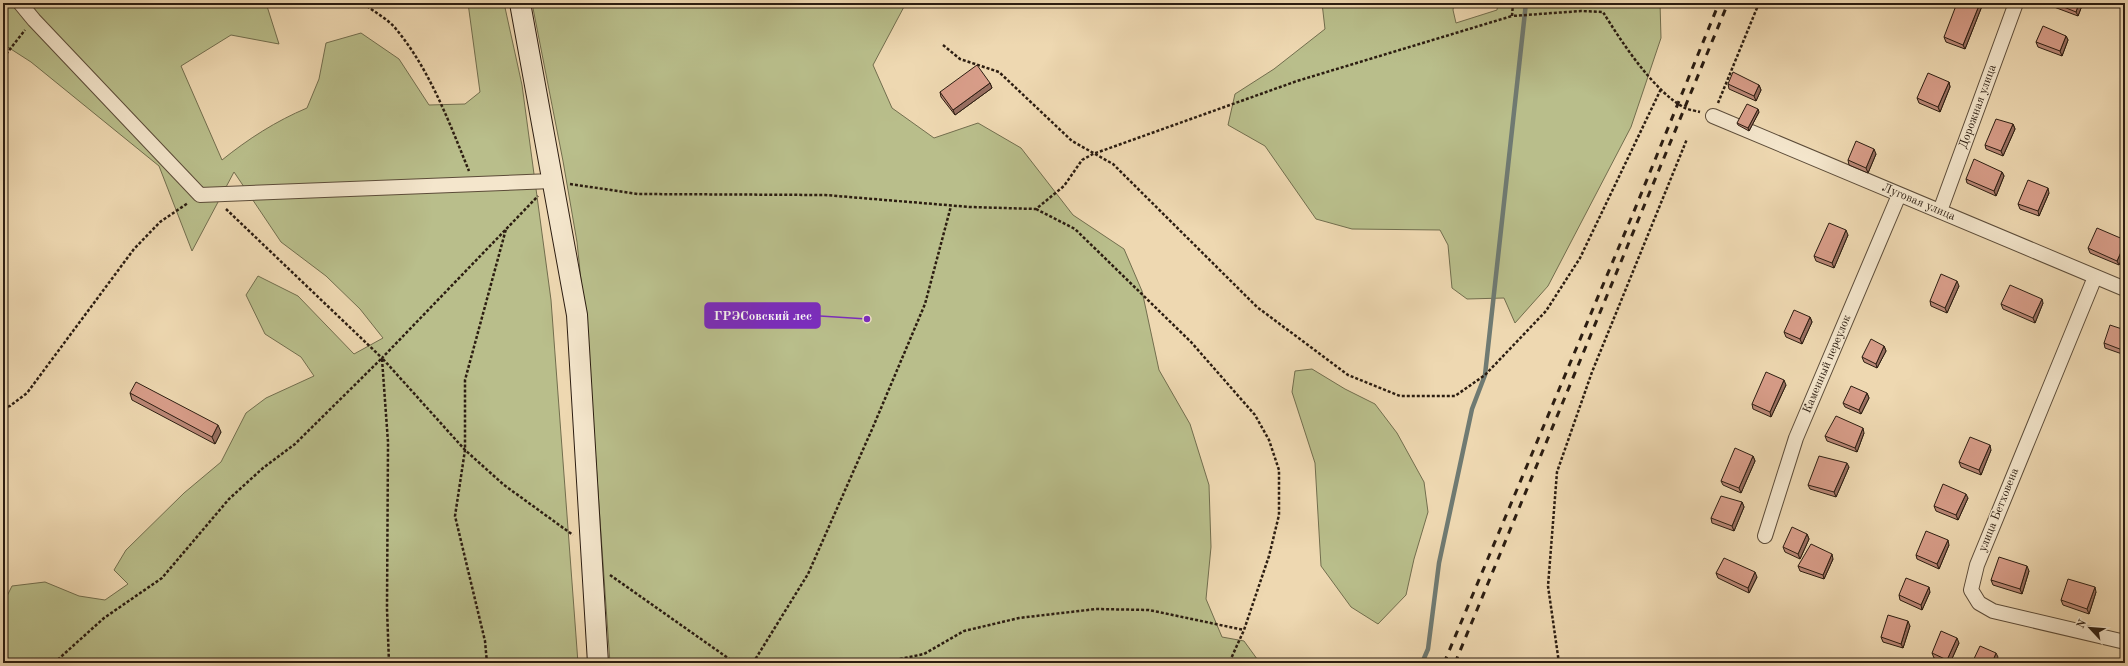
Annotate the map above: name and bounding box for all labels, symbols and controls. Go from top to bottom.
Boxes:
street label: Дорожная улица [1957,63,1999,150]
street label: Луговая улица [1880,182,1957,223]
callout: ГРЭСовский лес [705,303,820,328]
text: ГРЭСовский лес [714,310,812,323]
street label: Каменный переулок [1801,313,1853,415]
street label: улица Бетховена [1977,466,2021,554]
north arrow [2070,608,2110,648]
text: N [2076,618,2089,630]

